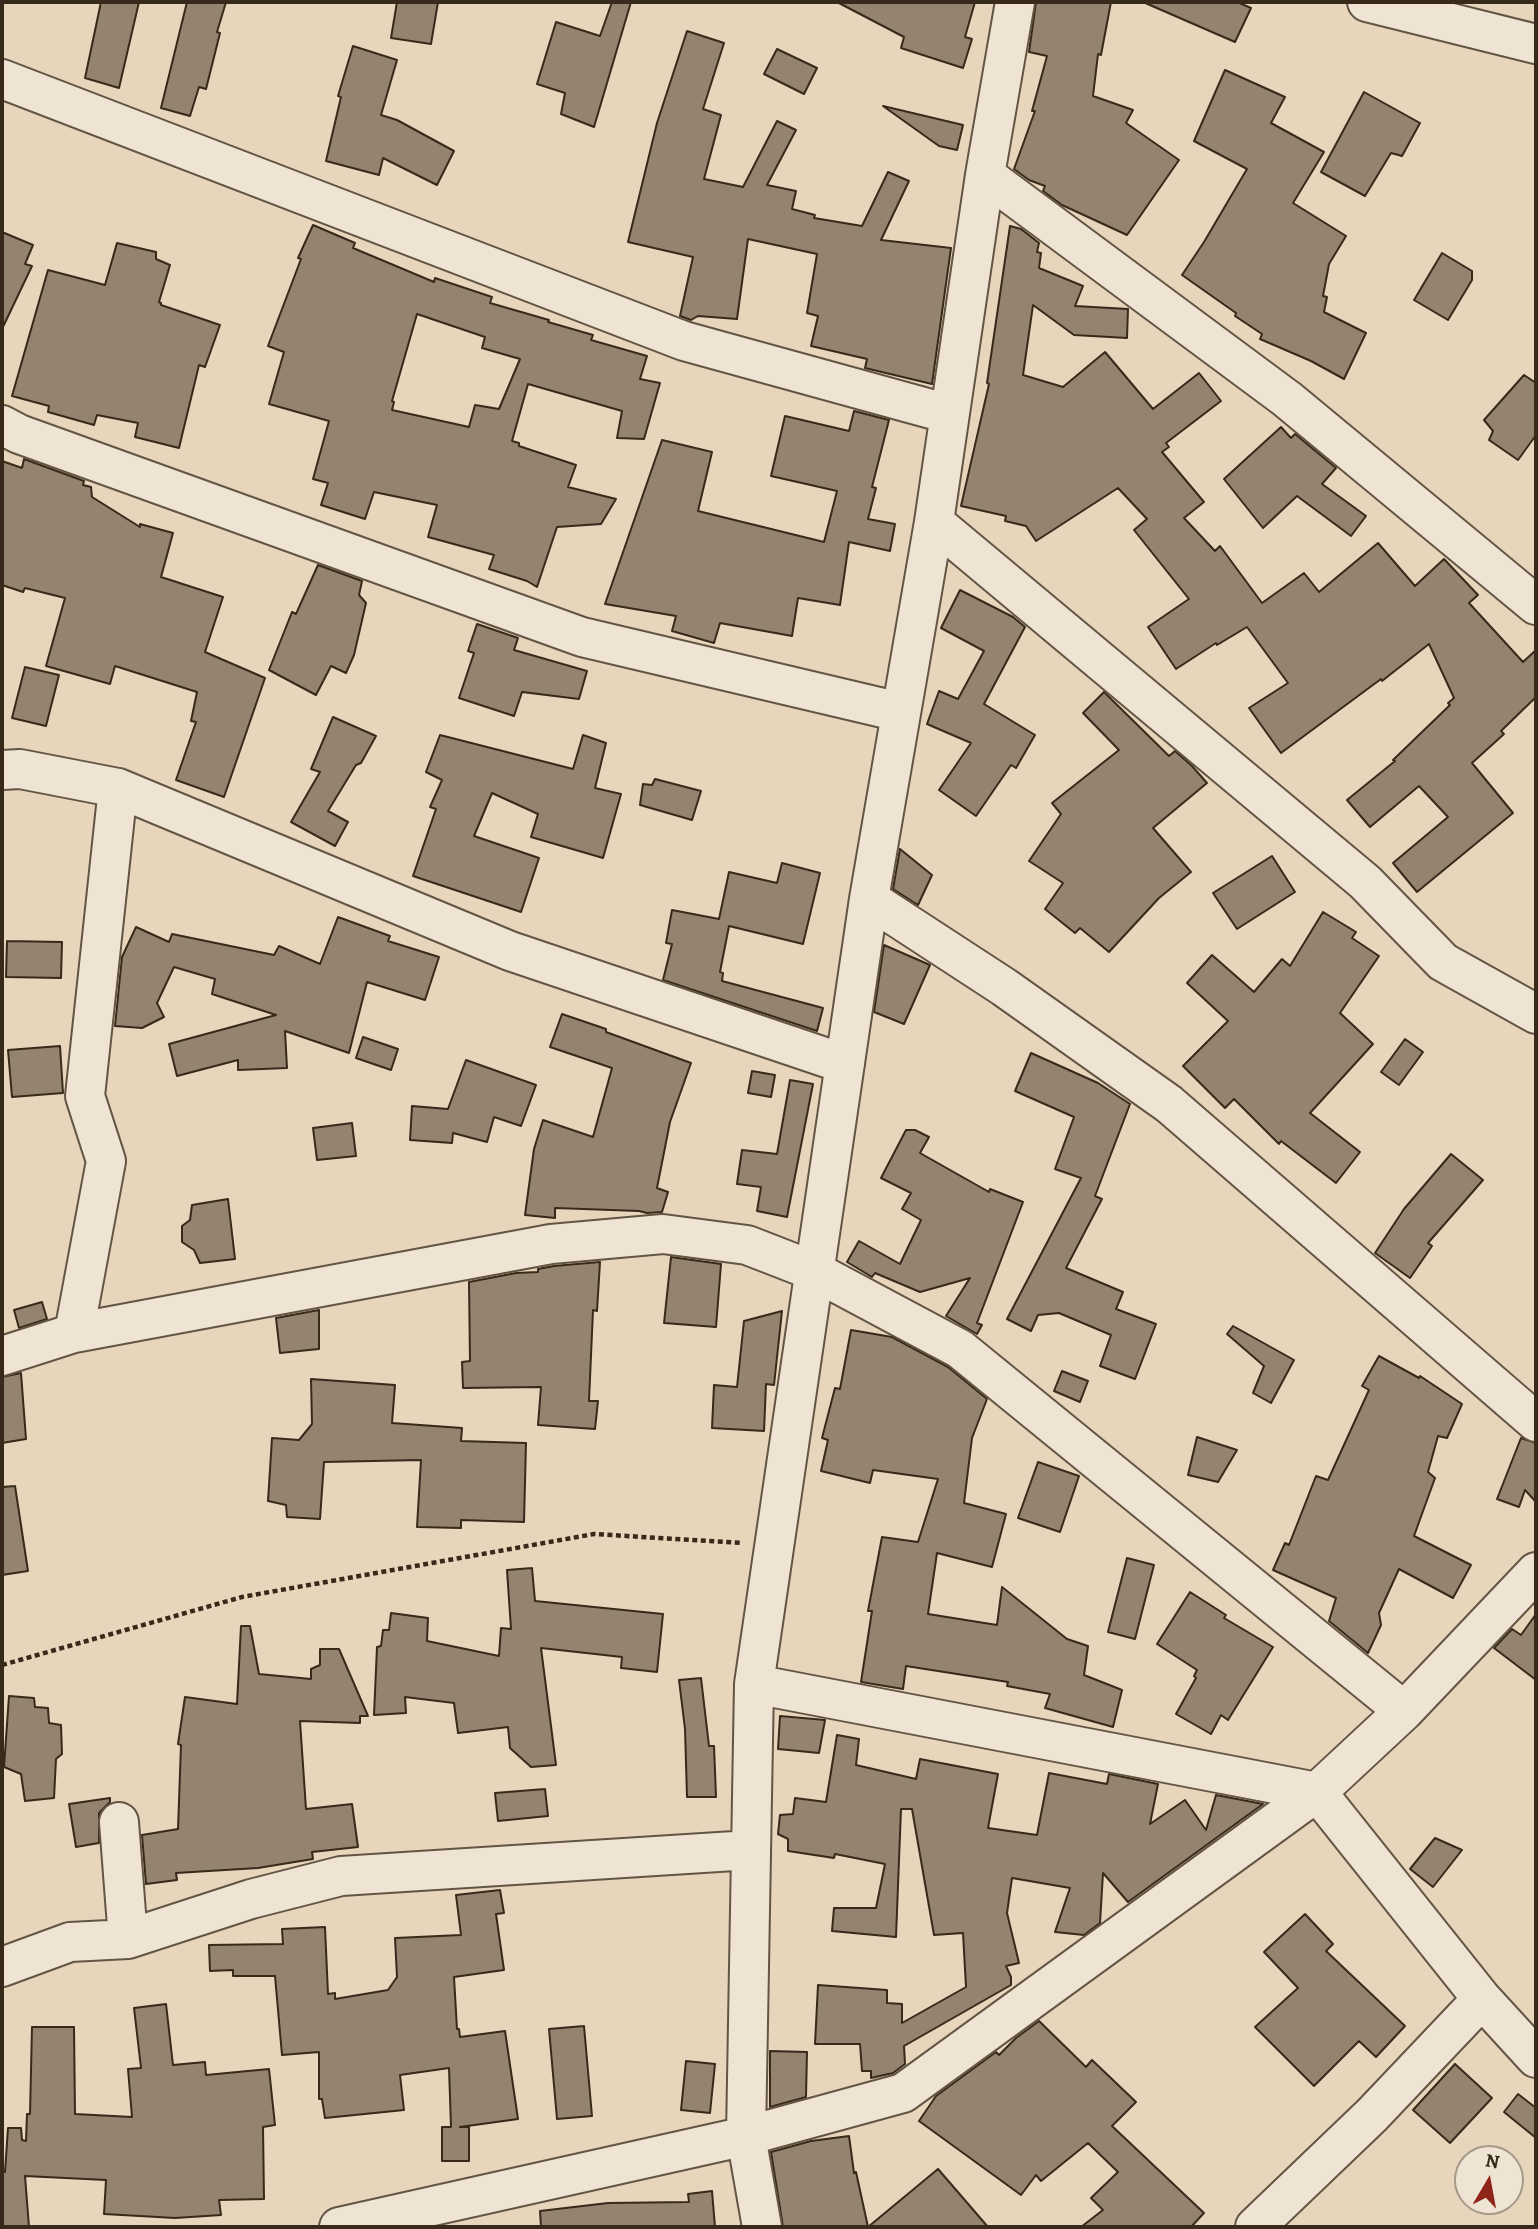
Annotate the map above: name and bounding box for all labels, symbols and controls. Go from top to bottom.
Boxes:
north arrow [1454,2145,1524,2215]
text: N [1483,2147,1501,2175]

